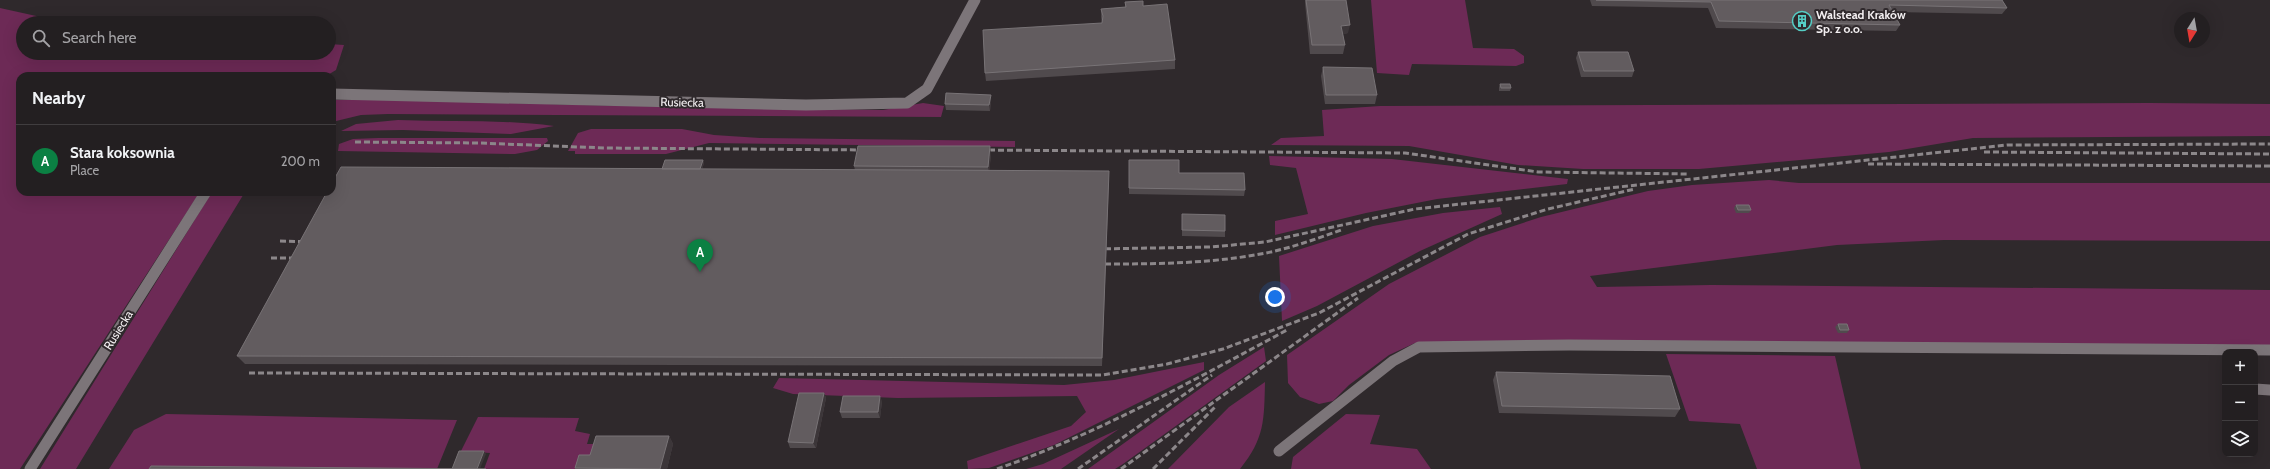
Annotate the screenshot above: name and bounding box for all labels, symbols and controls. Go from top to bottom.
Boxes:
place label: Walstead Kraków Sp. z o.o. [1816,7,1906,36]
building icon: Walstead Kraków Sp. z o.o. [1791,10,1813,32]
north arrow [2174,12,2210,48]
search box [16,16,336,60]
icon: search [30,27,52,49]
text: Search here [62,29,137,47]
text: Nearby [32,88,85,108]
street label: Rusiecka [660,94,704,110]
text: Stara koksownia [70,144,175,162]
text: A [41,153,49,169]
text: 200 m [281,153,320,169]
text: Place [70,162,99,178]
pin: A [687,239,713,272]
your location [1265,287,1285,307]
street label: Rusiecka [100,307,136,352]
map controls [2222,349,2258,457]
button: + [2222,349,2258,385]
button: − [2222,385,2258,421]
button: layers [2222,421,2258,457]

